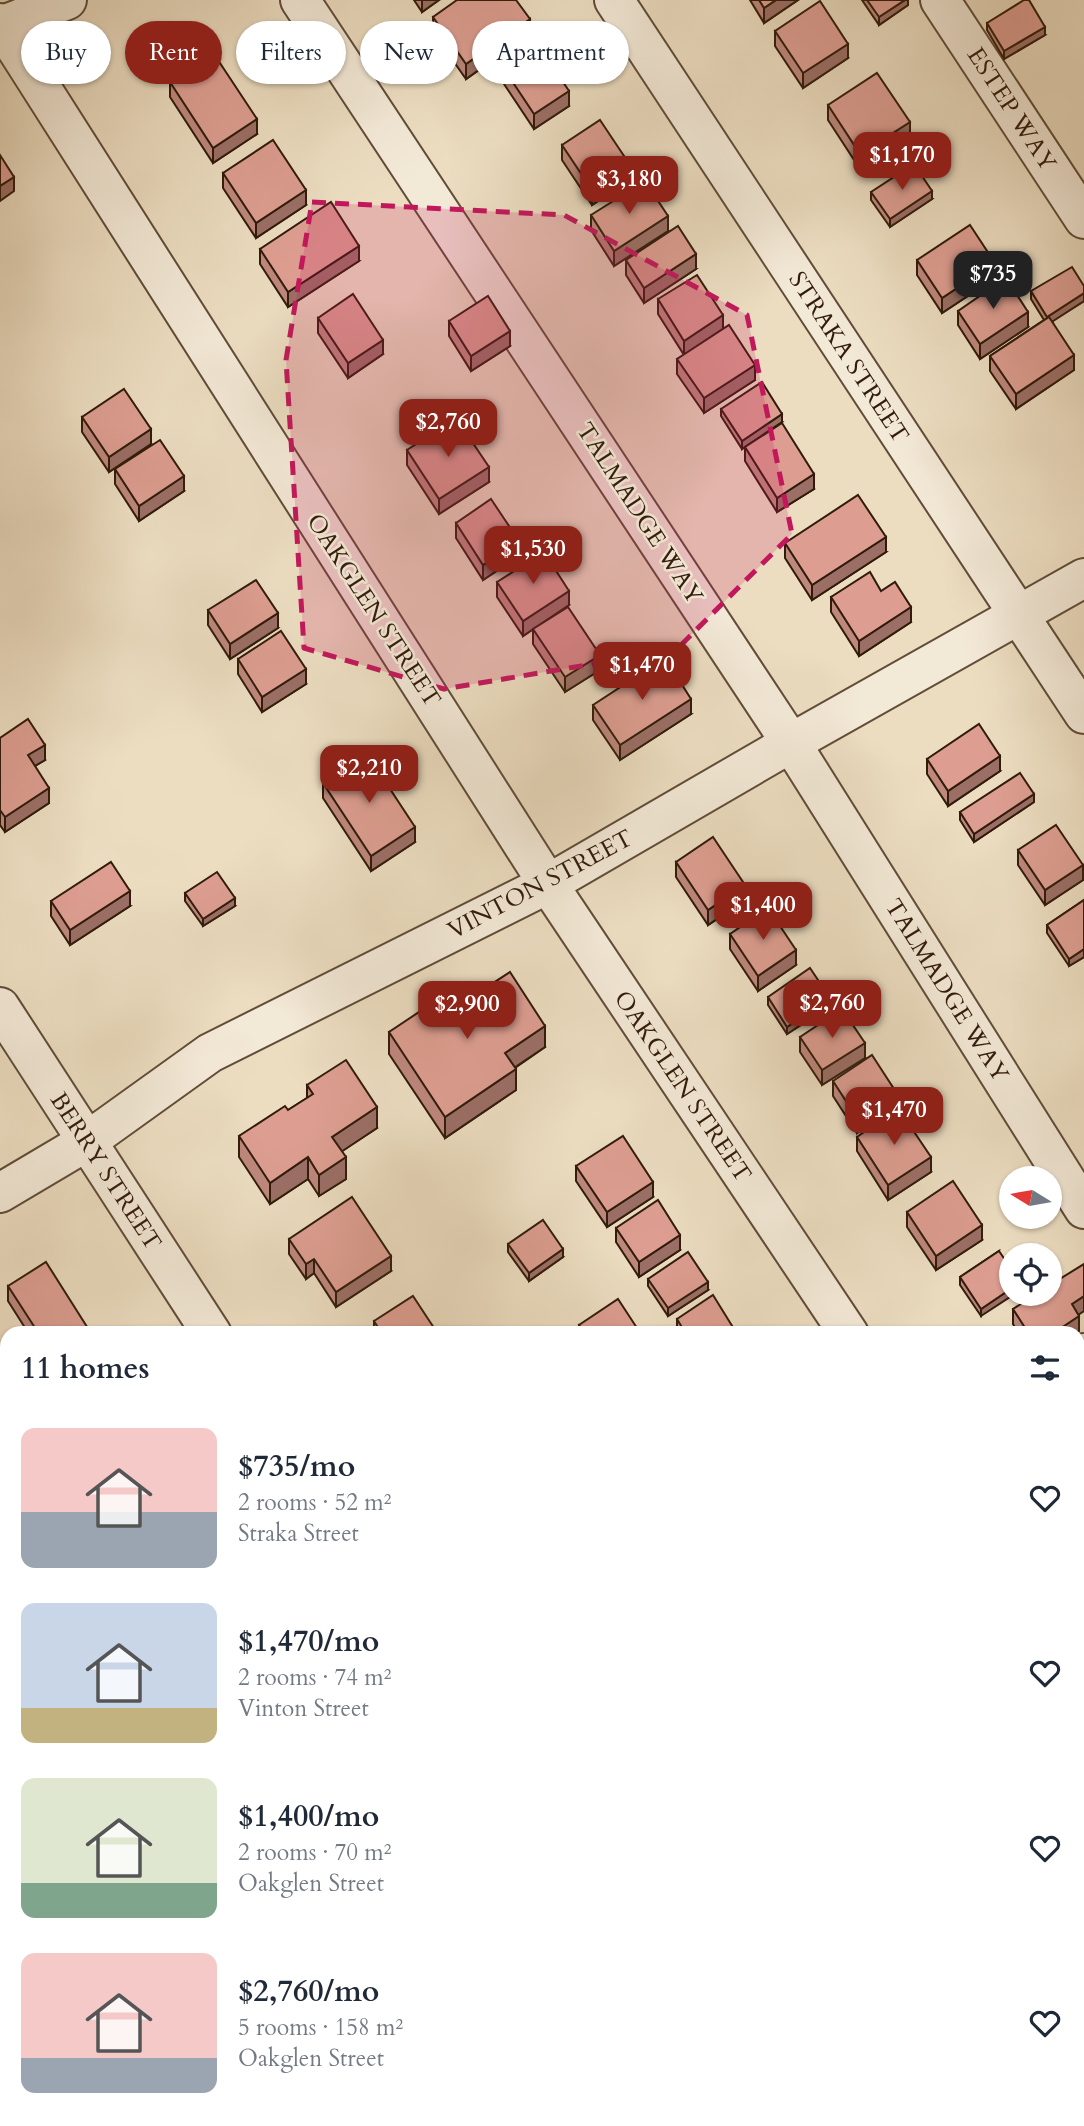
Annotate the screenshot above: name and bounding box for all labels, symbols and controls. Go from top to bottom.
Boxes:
chip: Buy [21,21,111,84]
chip: Rent [125,21,222,84]
chip: Filters [236,21,346,84]
chip: New [360,21,458,84]
chip: Apartment [472,21,629,84]
street label: ESTEP WAY [959,41,1064,178]
pin: $1,170 [845,132,959,192]
text: $1,170 [869,139,935,170]
pin: $3,180 [572,156,686,216]
text: $3,180 [596,163,662,194]
pin: $735 [952,252,1034,311]
text: $735 [969,258,1017,289]
street label: STRAKA STREET [781,265,916,449]
pin: $2,760 [391,400,505,459]
text: $2,760 [415,406,481,437]
street label: TALMADGE WAY [569,416,711,610]
street label: OAKGLEN STREET [299,507,449,713]
pin: $1,530 [476,526,590,586]
text: $1,530 [500,533,566,564]
pin: $1,470 [585,642,699,702]
text: $1,470 [609,649,675,680]
pin: $2,210 [312,746,426,805]
text: $2,210 [336,752,402,783]
street label: VINTON STREET [442,822,639,947]
pin: $1,400 [706,883,820,942]
text: $1,400 [730,889,796,920]
street label: TALMADGE WAY [877,892,1016,1088]
pin: $2,760 [775,981,889,1040]
pin: $2,900 [410,982,524,1041]
street label: OAKGLEN STREET [606,984,759,1189]
text: $2,760 [799,987,865,1018]
text: $2,900 [434,988,500,1019]
street label: BERRY STREET [42,1086,169,1257]
pin: $1,470 [837,1088,951,1147]
text: $1,470 [861,1094,927,1125]
north arrow [999,1166,1062,1228]
map controls [999,1166,1062,1306]
button: locate [999,1243,1062,1306]
text: 11 homes [21,1348,150,1389]
icon: filters [1026,1349,1064,1387]
text: $735/mo [238,1446,355,1487]
icon: home [77,1456,161,1540]
icon: heart [1026,1479,1064,1517]
text: 2 rooms · 52 m² [238,1487,391,1518]
text: Straka Street [238,1518,359,1549]
text: $1,470/mo [238,1621,379,1662]
icon: home [77,1631,161,1715]
icon: heart [1026,1654,1064,1692]
text: 2 rooms · 74 m² [238,1662,391,1693]
text: Vinton Street [238,1693,369,1724]
text: $1,400/mo [238,1796,379,1837]
icon: home [77,1806,161,1890]
icon: heart [1026,1829,1064,1867]
text: 2 rooms · 70 m² [238,1837,391,1868]
text: Oakglen Street [238,1868,384,1899]
text: $2,760/mo [238,1971,379,2012]
icon: home [77,1981,161,2065]
icon: heart [1026,2004,1064,2042]
text: 5 rooms · 158 m² [238,2012,403,2043]
text: Oakglen Street [238,2043,384,2074]

